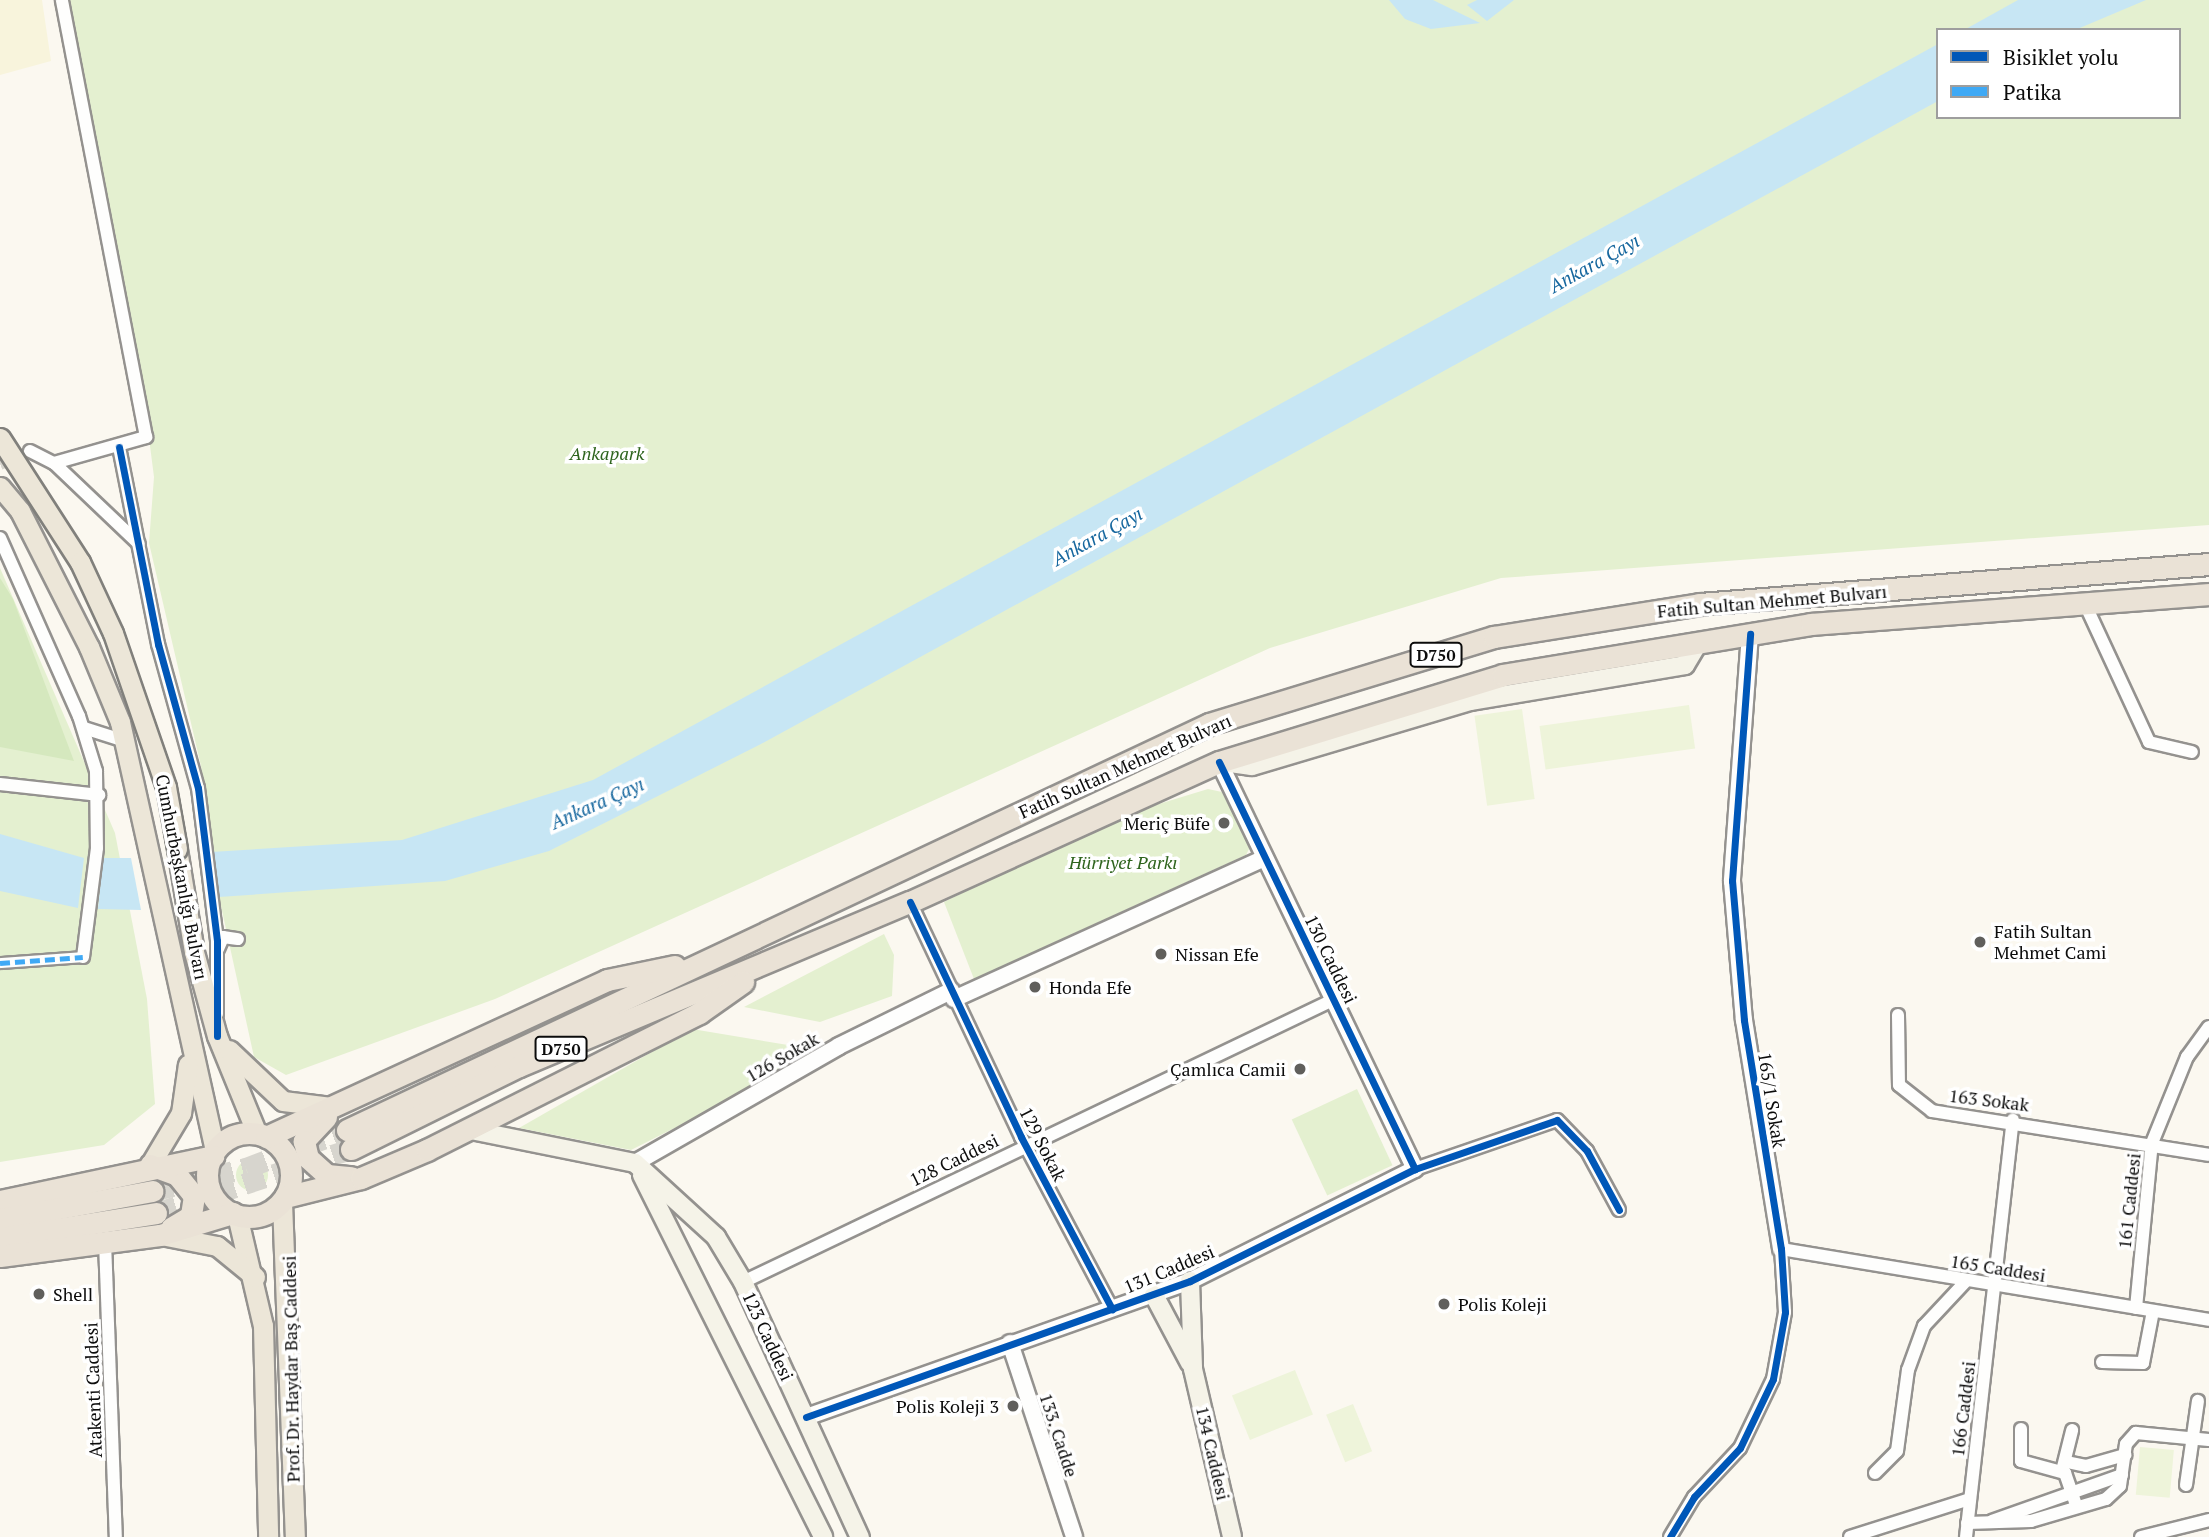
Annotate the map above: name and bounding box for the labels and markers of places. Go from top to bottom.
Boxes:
place label: Meriç Büfe [1124,812,1210,834]
marker: Meriç Büfe [1216,815,1232,831]
place label: Fatih Sultan Mehmet Cami [1994,921,2106,964]
marker: Fatih Sultan Mehmet Cami [1972,934,1988,950]
place label: Nissan Efe [1175,943,1259,965]
marker: Nissan Efe [1153,946,1169,962]
place label: Honda Efe [1049,976,1132,998]
marker: Honda Efe [1027,979,1043,995]
place label: Çamlıca Camii [1170,1058,1286,1080]
marker: Çamlıca Camii [1292,1061,1308,1077]
place label: Shell [53,1283,93,1305]
marker: Shell [31,1286,47,1302]
place label: Polis Koleji [1458,1293,1547,1315]
marker: Polis Koleji [1436,1296,1452,1312]
place label: Polis Koleji 3 [896,1395,999,1417]
marker: Polis Koleji 3 [1005,1398,1021,1414]

